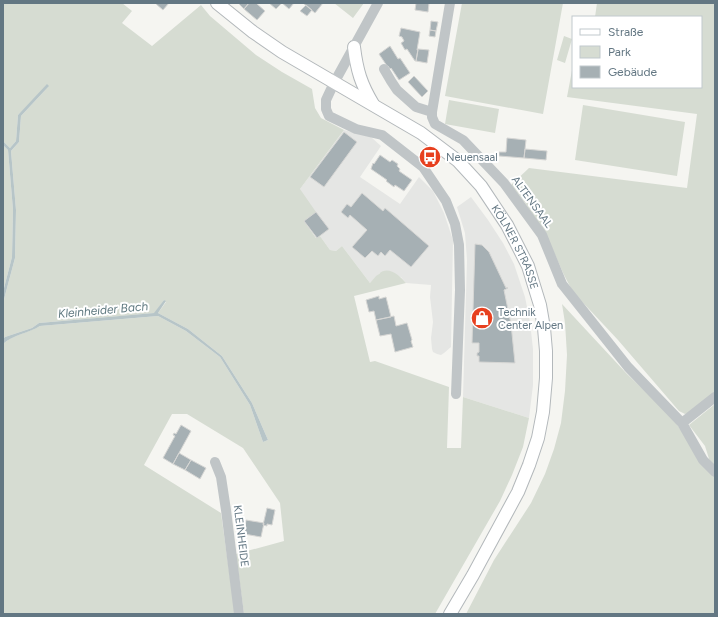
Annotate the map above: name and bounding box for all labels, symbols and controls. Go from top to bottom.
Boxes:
legend [572,16,702,88]
text: Straße [608,25,644,39]
text: Park [608,45,631,59]
text: Gebäude [608,65,658,79]
bus stop icon: Neuensaal [417,144,443,170]
place label: Neuensaal [446,151,498,164]
street label: ALTENSAAL [509,174,555,231]
street label: KÖLNER STRASSE [489,202,541,291]
water label: Kleinheider Bach [57,299,149,321]
shop icon: Technik Center Alpen [469,305,495,331]
place label: Technik Center Alpen [498,306,563,332]
street label: KLEINHEIDE [231,504,251,568]

